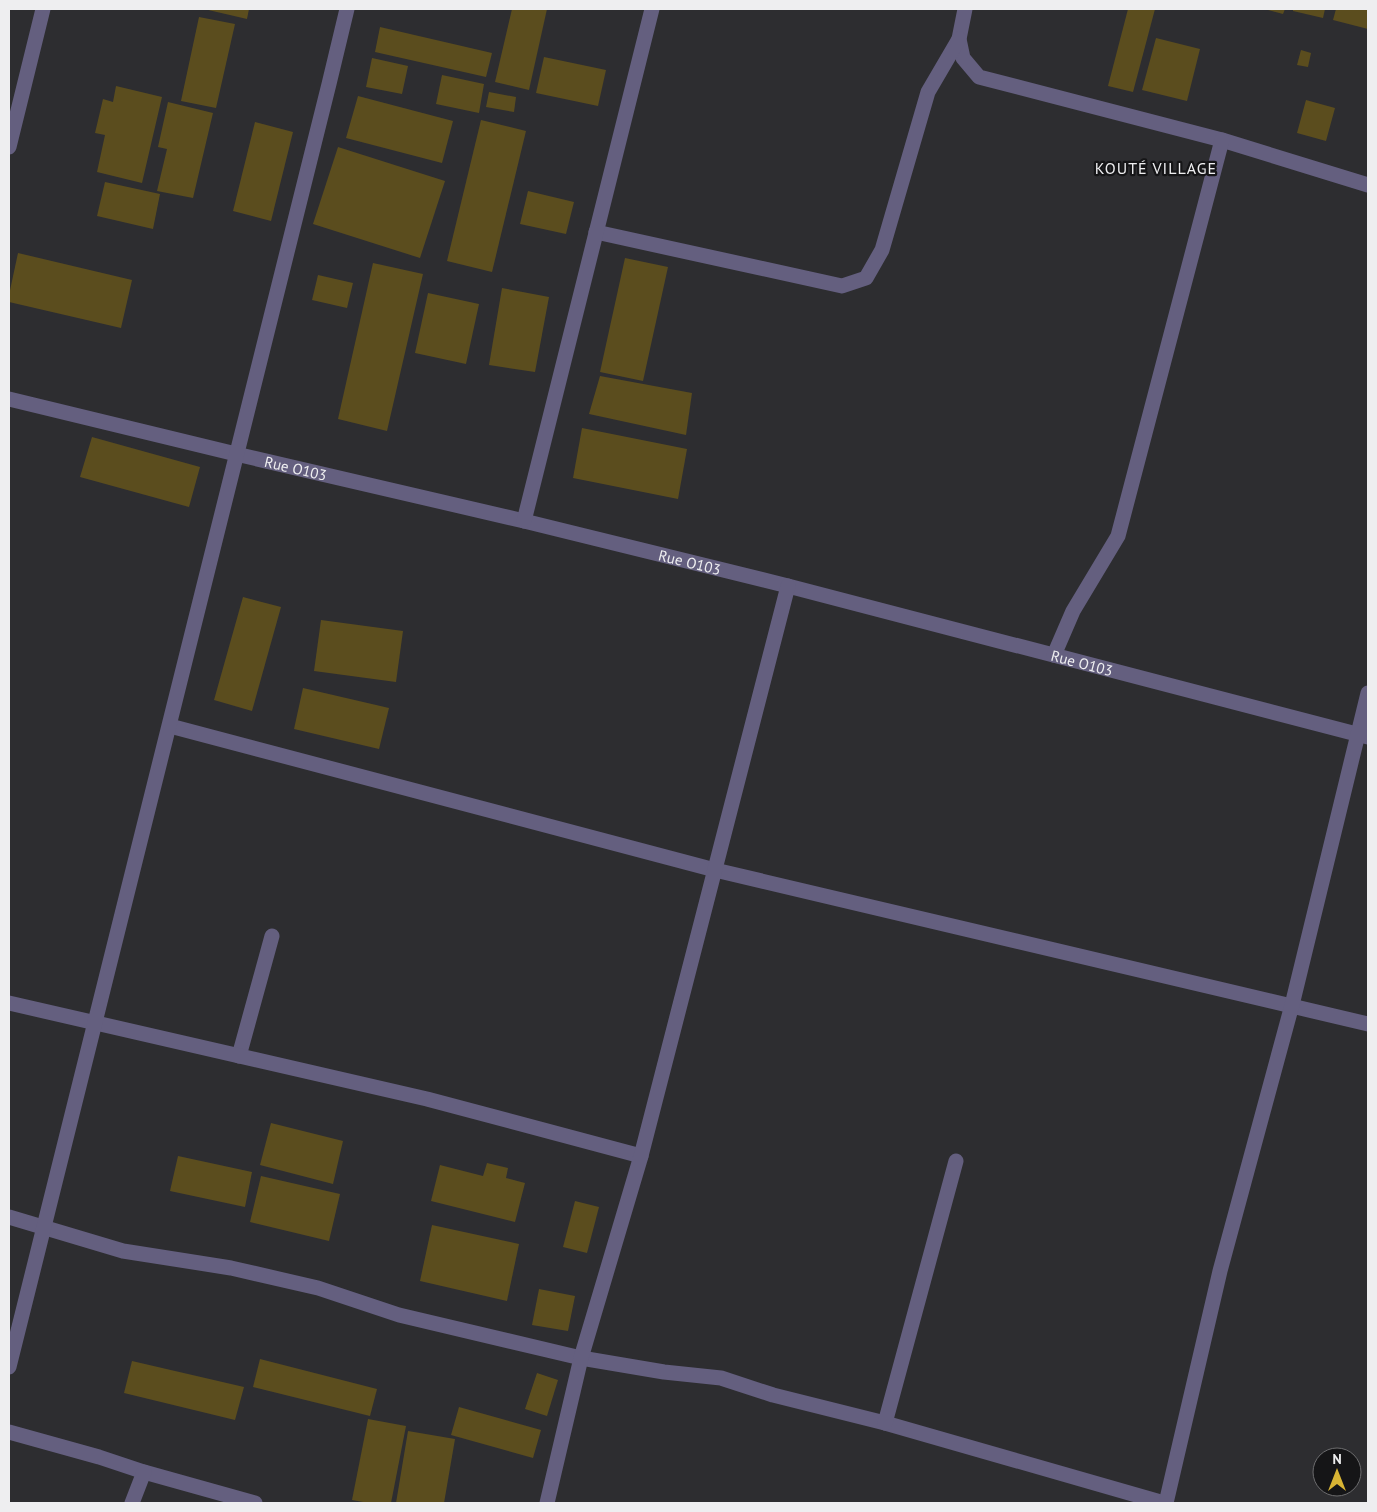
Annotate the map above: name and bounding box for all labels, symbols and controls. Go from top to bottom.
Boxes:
district label: KOUTÉ VILLAGE [1095,158,1217,178]
street label: Rue O103 [263,451,329,484]
street label: Rue O103 [657,545,723,579]
street label: Rue O103 [1049,645,1115,680]
north arrow [1312,1447,1362,1497]
text: N [1332,1450,1342,1468]

